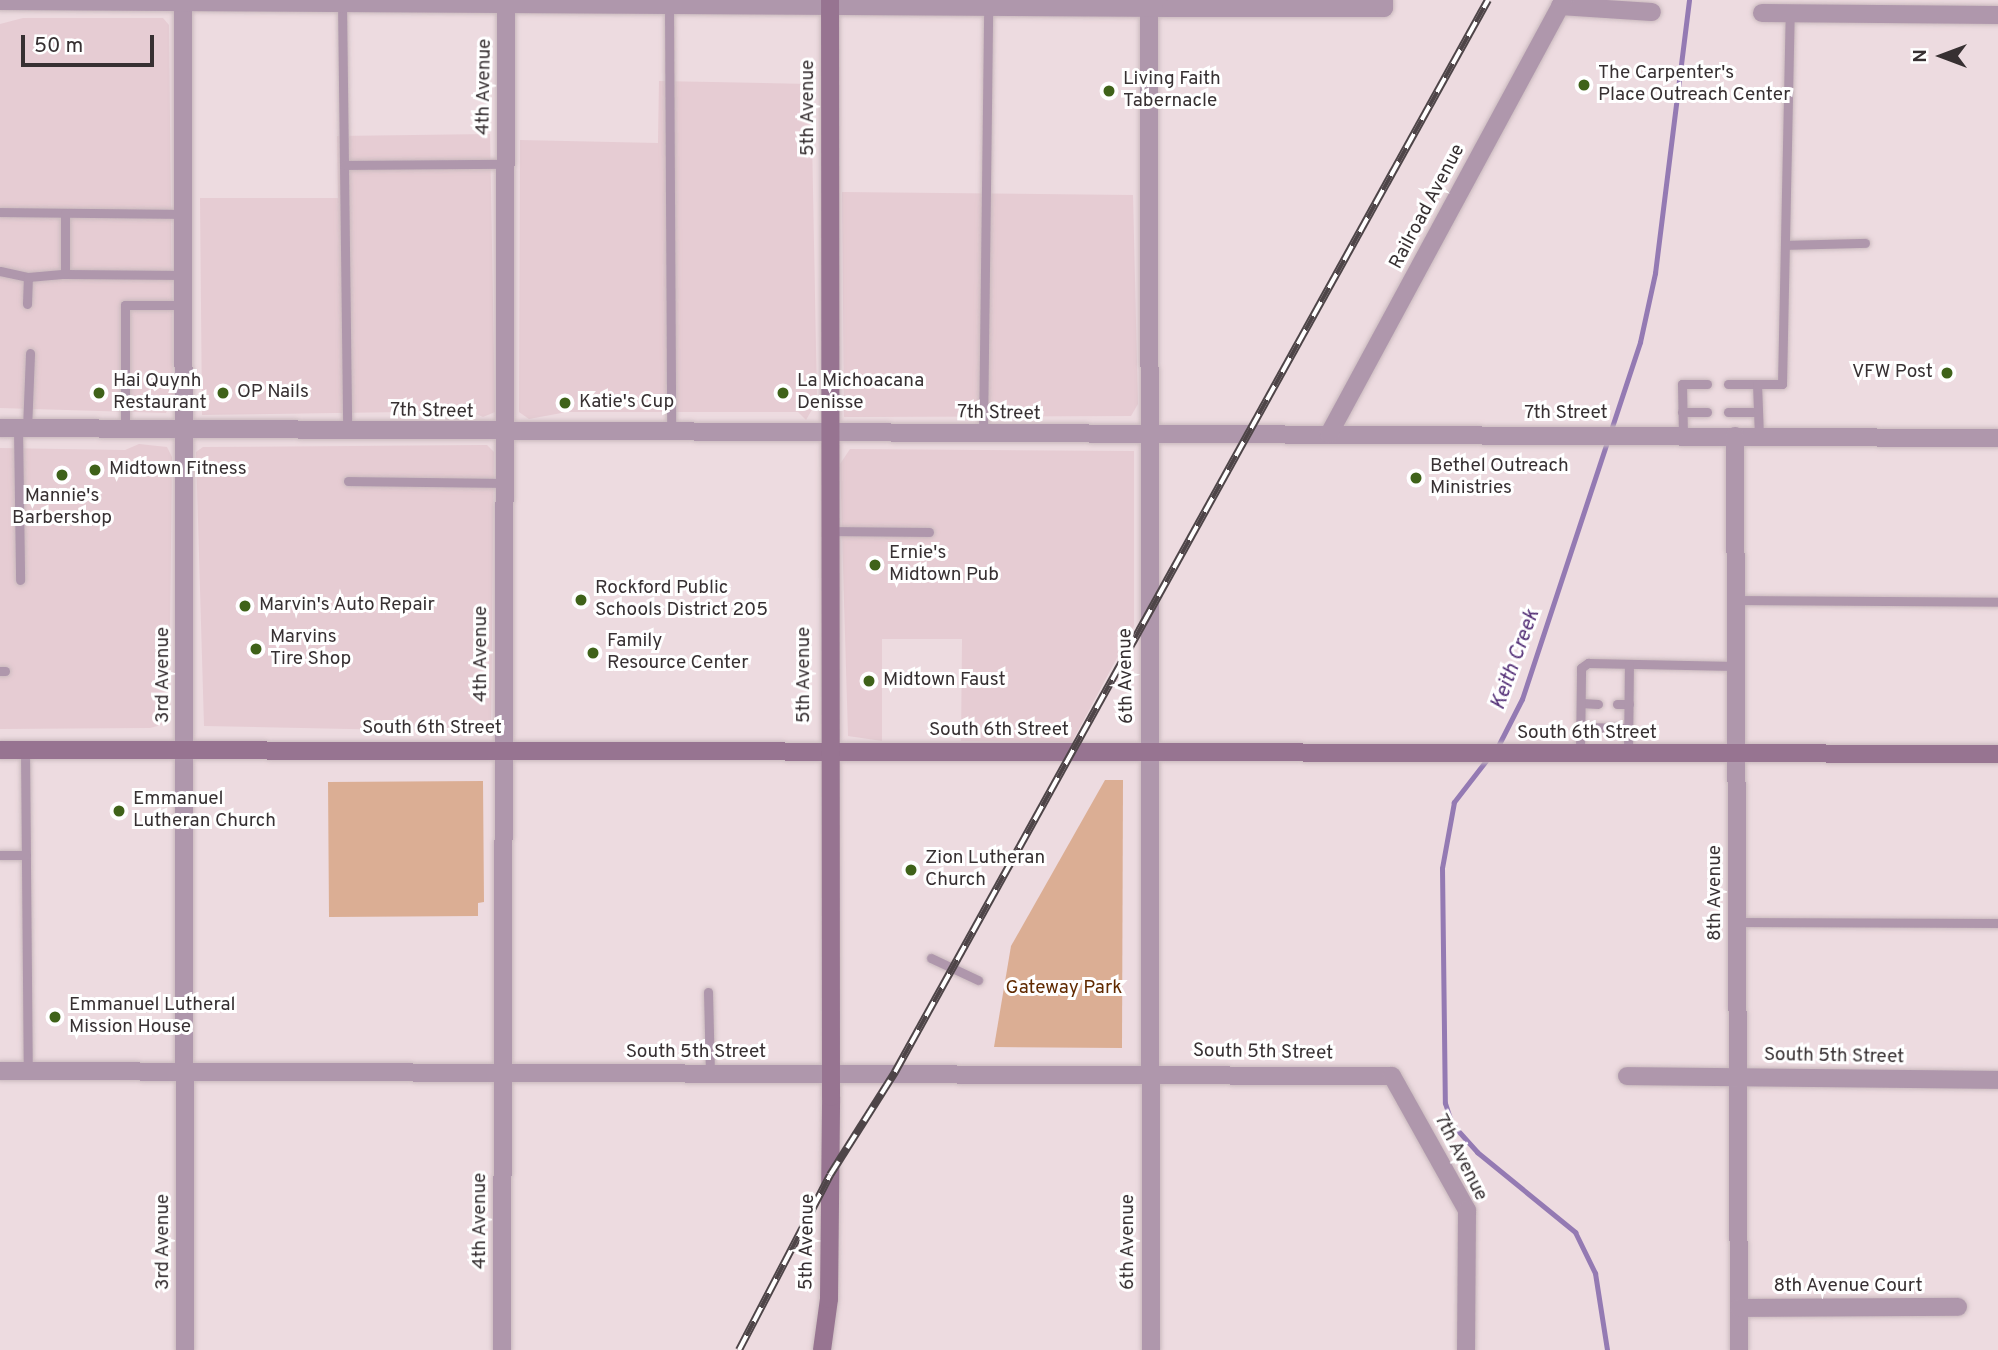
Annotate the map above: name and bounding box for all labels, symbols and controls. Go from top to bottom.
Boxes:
scale bar [24,21,158,65]
north arrow [1907,21,1977,91]
text: 50 m [34,33,83,60]
street label: 4th Avenue [473,38,497,136]
text: N [1909,49,1933,63]
street label: 5th Avenue [798,59,820,157]
place label: The Carpenter's Place Outreach Center [1598,63,1791,107]
place label: Living Faith Tabernacle [1123,69,1221,113]
marker: The Carpenter's Place Outreach Center [1576,77,1592,93]
marker: Living Faith Tabernacle [1101,83,1117,99]
street label: Railroad Avenue [1385,140,1471,274]
place label: VFW Post [1852,362,1933,384]
marker: VFW Post [1939,365,1955,381]
place label: Hai Quynh Restaurant [113,371,207,415]
place label: La Michoacana Denisse [797,371,924,415]
place label: OP Nails [237,382,309,404]
marker: Hai Quynh Restaurant [91,385,107,401]
marker: OP Nails [215,385,231,401]
marker: La Michoacana Denisse [775,385,791,401]
place label: Katie's Cup [579,392,674,414]
marker: Katie's Cup [557,395,573,411]
street label: 7th Street [390,400,474,424]
street label: 7th Street [957,402,1041,426]
street label: 7th Street [1524,403,1608,425]
place label: Bethel Outreach Ministries [1430,456,1569,500]
place label: Midtown Fitness [109,459,247,481]
marker: Midtown Fitness [87,462,103,478]
marker: Mannie's Barbershop [54,467,70,483]
marker: Bethel Outreach Ministries [1408,470,1424,486]
place label: Mannie's Barbershop [12,486,112,530]
place label: Ernie's Midtown Pub [889,543,999,587]
marker: Ernie's Midtown Pub [867,557,883,573]
place label: Rockford Public Schools District 205 [595,578,768,622]
marker: Rockford Public Schools District 205 [573,592,589,608]
place label: Marvin's Auto Repair [259,595,436,617]
marker: Marvin's Auto Repair [237,598,253,614]
street label: 4th Avenue [471,605,493,703]
water label: Keith Creek [1486,606,1546,714]
street label: 3rd Avenue [153,626,175,724]
street label: 5th Avenue [794,626,816,724]
place label: Marvins Tire Shop [270,627,351,671]
street label: 6th Avenue [1115,627,1139,725]
place label: Family Resource Center [607,631,749,675]
marker: Marvins Tire Shop [248,641,264,657]
marker: Family Resource Center [585,645,601,661]
place label: Midtown Faust [883,670,1006,692]
marker: Midtown Faust [861,673,877,689]
street label: South 6th Street [362,718,502,740]
street label: South 6th Street [929,720,1069,742]
street label: South 6th Street [1517,723,1657,745]
place label: Emmanuel Lutheran Church [133,789,276,833]
marker: Emmanuel Lutheran Church [111,803,127,819]
street label: 8th Avenue [1705,845,1727,941]
place label: Zion Lutheran Church [925,848,1045,892]
marker: Zion Lutheran Church [903,862,919,878]
park label: Gateway Park [1006,978,1122,1000]
place label: Emmanuel Lutheral Mission House [69,995,236,1039]
marker: Emmanuel Lutheral Mission House [47,1009,63,1025]
street label: South 5th Street [1193,1040,1333,1066]
street label: South 5th Street [626,1042,766,1064]
street label: South 5th Street [1764,1044,1904,1070]
street label: 7th Avenue [1428,1111,1492,1205]
street label: 4th Avenue [470,1172,492,1270]
street label: 3rd Avenue [153,1193,175,1291]
street label: 5th Avenue [796,1193,820,1291]
street label: 6th Avenue [1118,1194,1140,1290]
street label: 8th Avenue Court [1773,1276,1923,1298]

